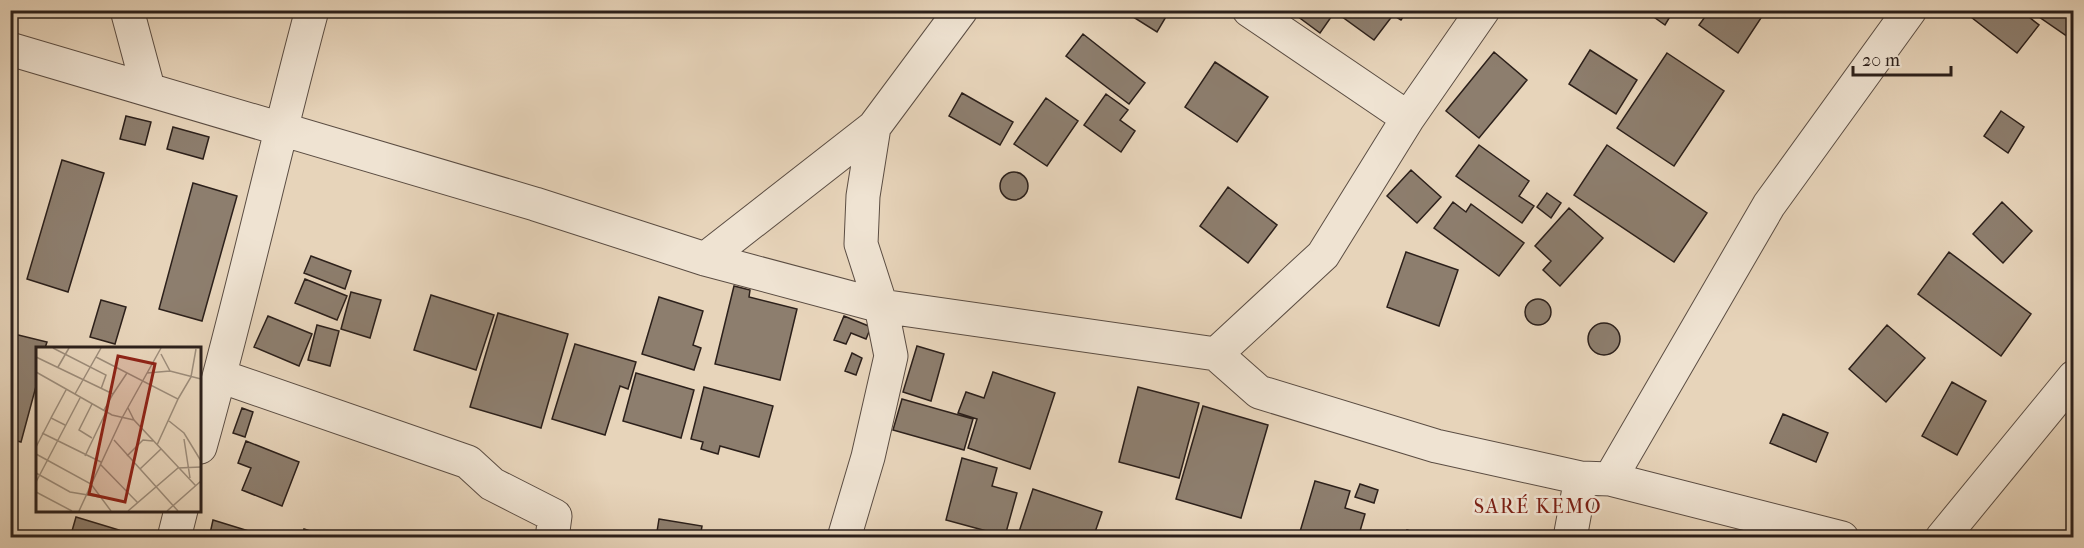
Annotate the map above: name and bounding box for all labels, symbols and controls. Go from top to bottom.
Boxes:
scale bar [1853,39,1950,77]
text: 20 m [1862,50,1900,71]
inset map [36,347,201,512]
district label: SARÉ KEMO [1474,494,1602,518]

